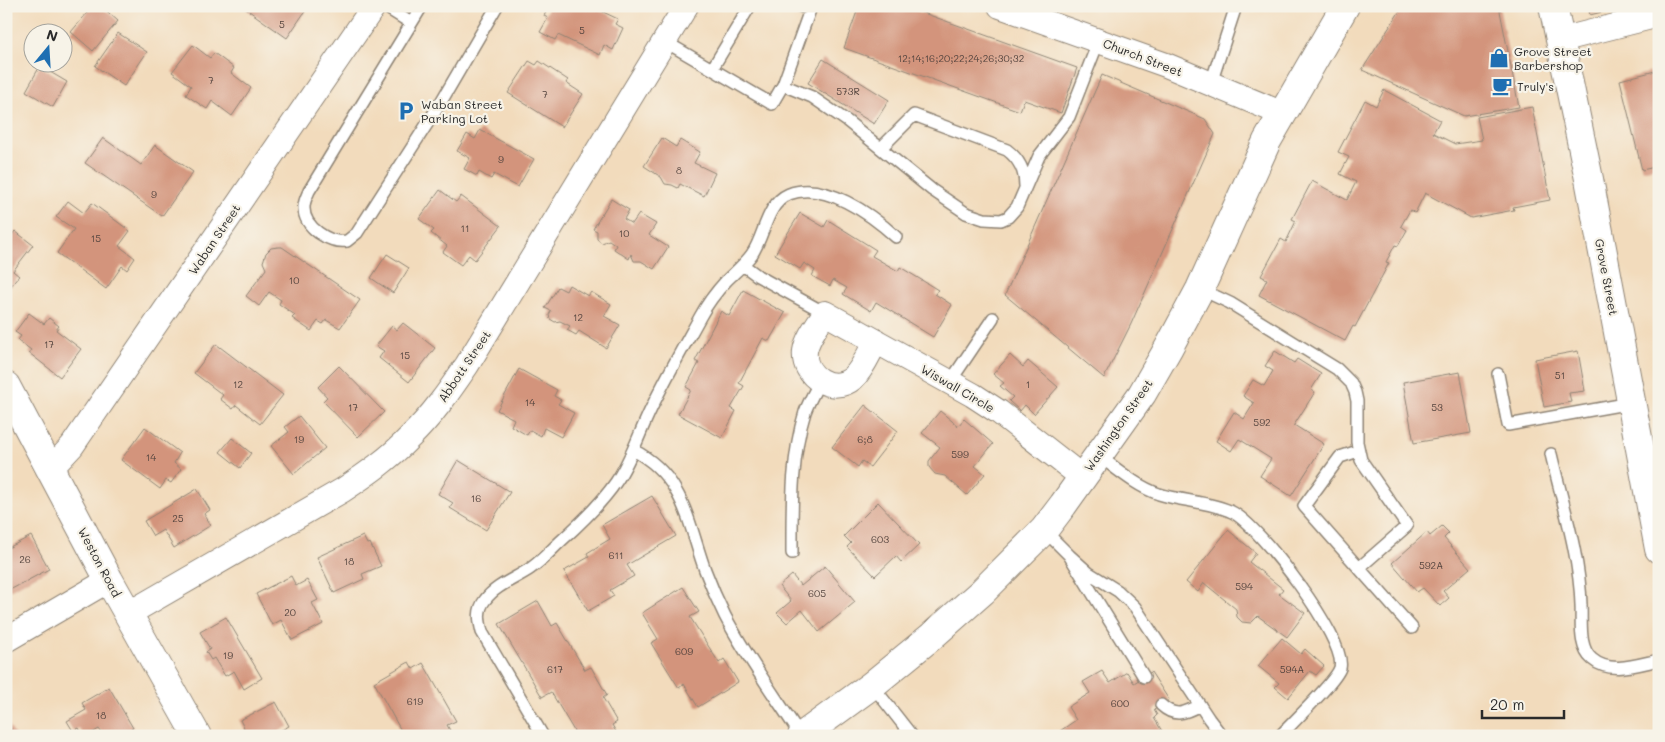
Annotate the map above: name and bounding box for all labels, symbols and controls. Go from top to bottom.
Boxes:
house number: 5 [279,17,285,31]
north arrow [22,22,72,72]
house number: 5 [579,23,585,37]
text: N [44,24,60,46]
street label: Church Street [1101,35,1185,79]
place label: Grove Street Barbershop [1514,43,1592,73]
shop icon: Grove Street Barbershop [1488,47,1510,69]
house number: 12;14;16;20;22;24;26;30;32 [898,51,1024,65]
house number: 7 [208,73,214,87]
cafe icon: Truly's [1491,75,1513,97]
place label: Truly's [1517,78,1554,94]
house number: 573R [836,84,860,98]
house number: 7 [542,87,548,101]
place label: Waban Street Parking Lot [421,96,503,126]
parking icon: Waban Street Parking Lot [395,100,417,122]
house number: 9 [498,152,504,166]
house number: 8 [676,163,682,177]
house number: 9 [151,187,157,201]
street label: Waban Street [184,201,244,277]
house number: 11 [461,221,469,235]
house number: 10 [619,226,629,240]
house number: 15 [91,231,101,245]
street label: Grove Street [1592,237,1622,317]
house number: 10 [289,273,299,287]
house number: 12 [573,310,583,324]
street label: Abbott Street [434,327,494,405]
house number: 17 [44,337,54,351]
house number: 15 [400,348,410,362]
street label: Wiswall Circle [918,360,998,416]
house number: 51 [1555,368,1565,382]
street label: Washington Street [1080,376,1156,474]
house number: 12 [233,377,243,391]
house number: 1 [1026,377,1030,391]
house number: 14 [525,395,535,409]
house number: 17 [348,400,358,414]
house number: 53 [1431,400,1443,414]
house number: 592 [1253,415,1271,429]
house number: 19 [294,432,304,446]
house number: 6;8 [857,432,873,446]
house number: 599 [951,447,969,461]
house number: 14 [146,450,156,464]
house number: 16 [471,491,481,505]
house number: 25 [172,511,184,525]
street label: Weston Road [75,524,125,600]
house number: 603 [871,532,889,546]
house number: 611 [609,548,623,562]
house number: 26 [19,552,31,566]
house number: 18 [344,554,354,568]
house number: 592A [1419,558,1443,572]
house number: 594 [1235,579,1253,593]
house number: 605 [808,586,826,600]
house number: 20 [284,605,296,619]
house number: 609 [675,644,693,658]
house number: 19 [223,648,233,662]
house number: 617 [547,662,563,676]
house number: 594A [1280,662,1304,676]
scale bar [1482,687,1565,719]
house number: 619 [407,694,423,708]
text: 20 m [1490,694,1524,714]
house number: 600 [1111,696,1129,710]
house number: 18 [96,708,106,722]

